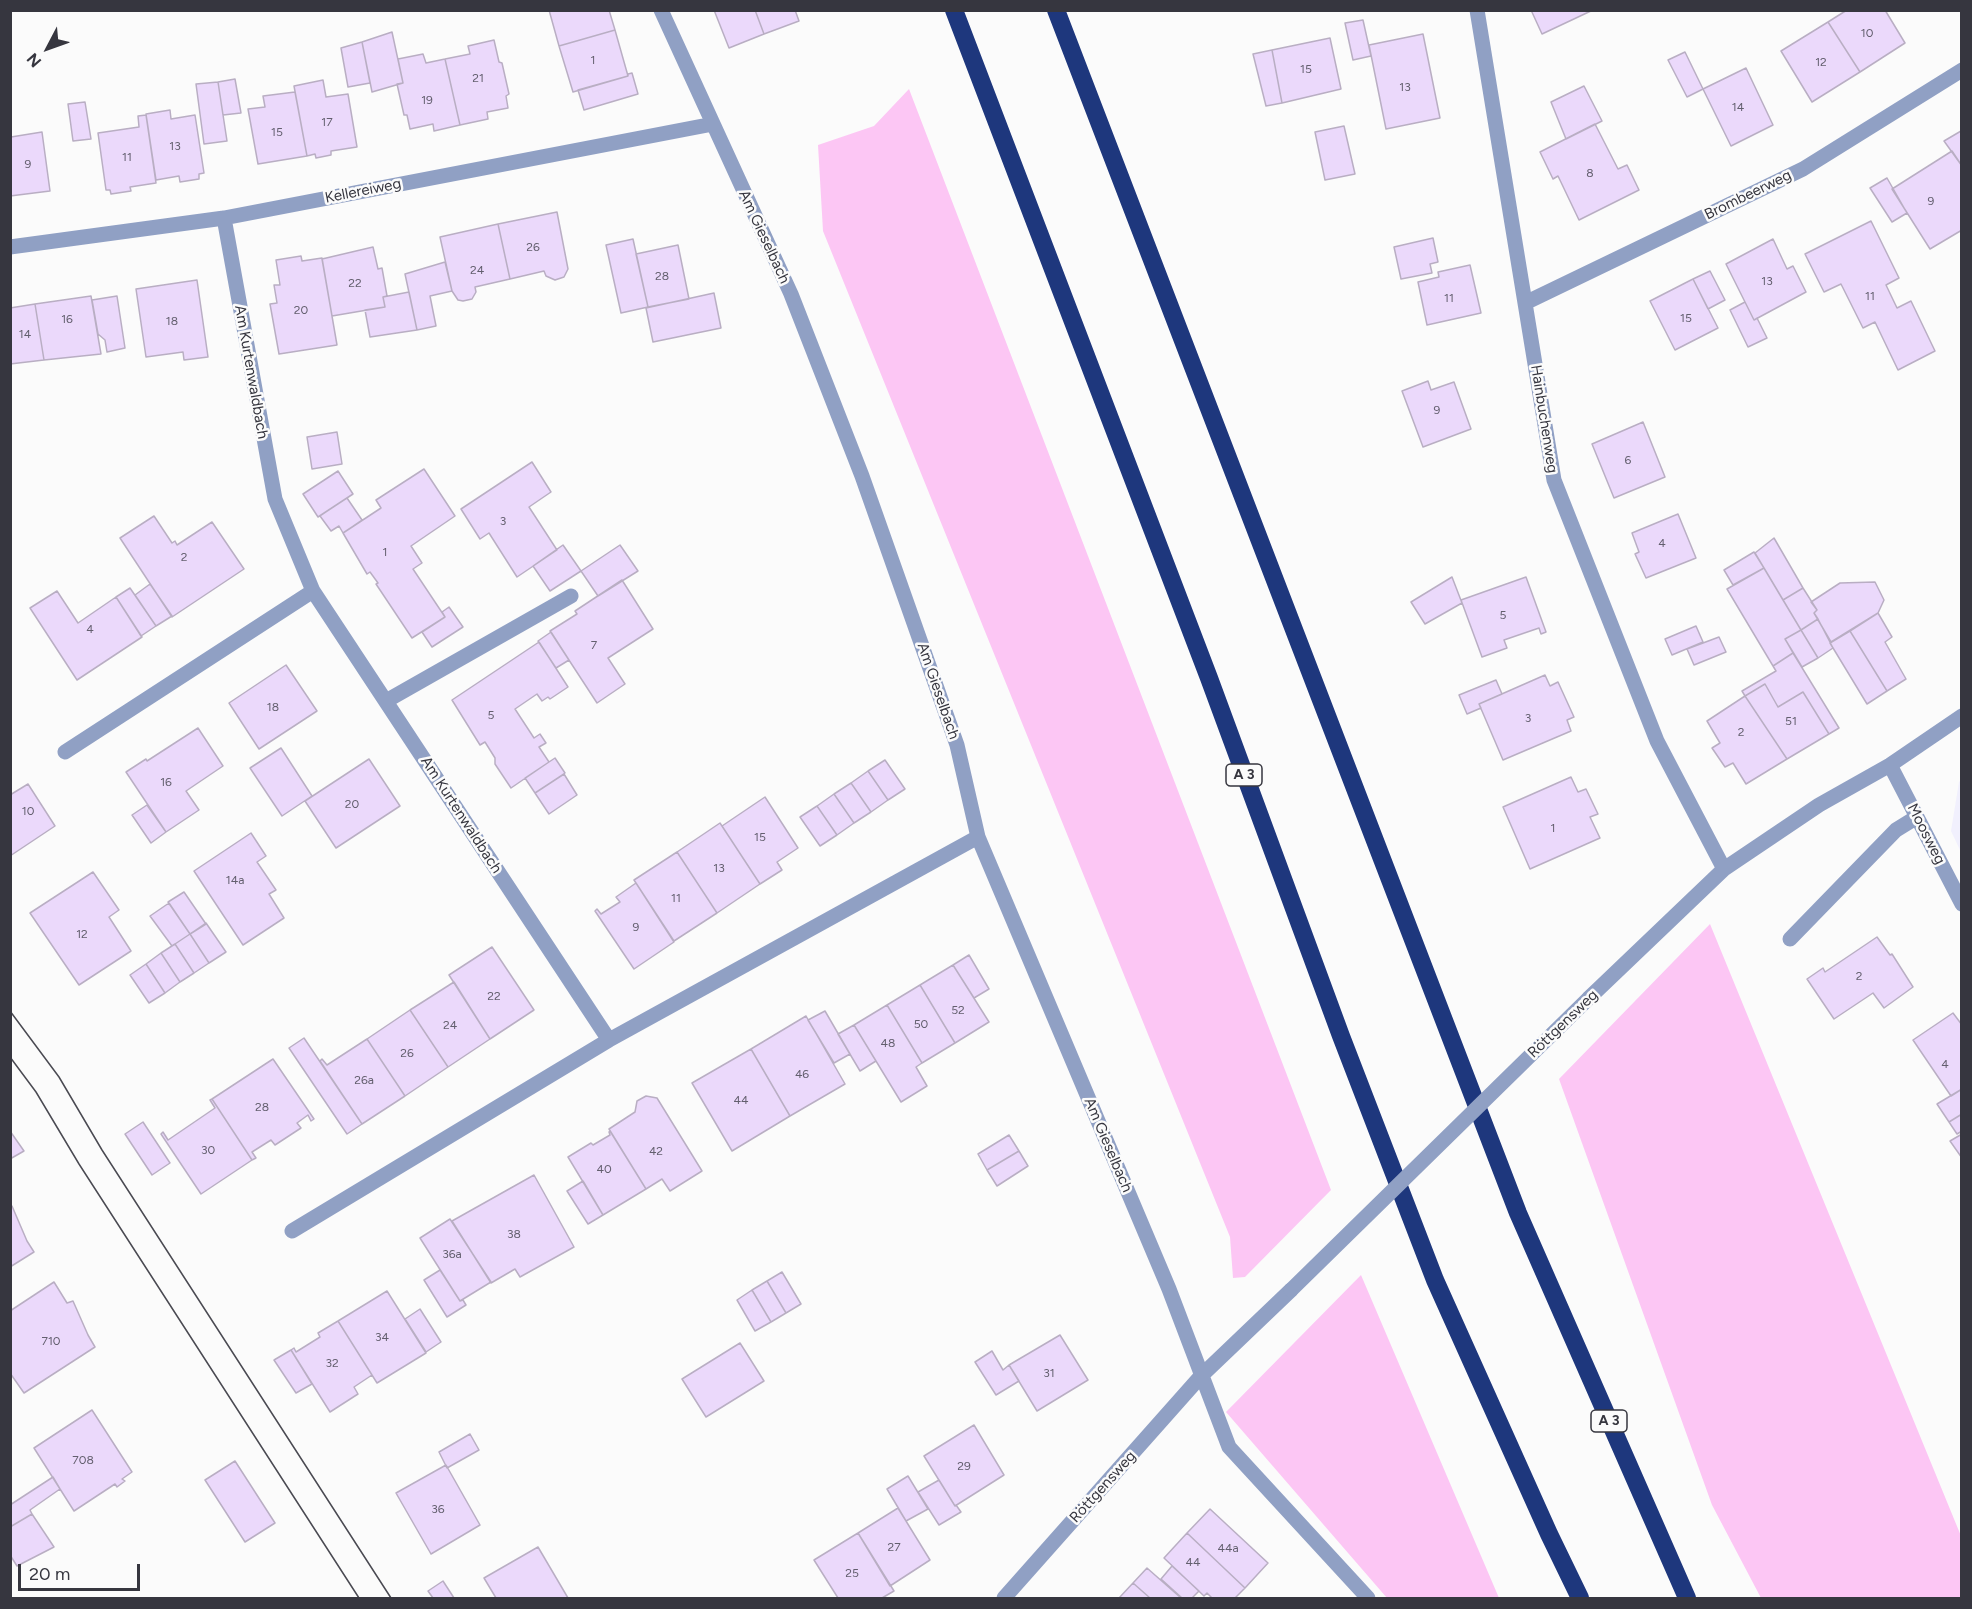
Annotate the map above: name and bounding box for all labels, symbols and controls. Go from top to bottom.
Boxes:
north arrow [18,18,78,78]
house number: 10 [1861,26,1873,40]
text: N [23,49,45,71]
house number: 1 [591,53,595,67]
house number: 12 [1815,55,1827,69]
house number: 15 [1300,62,1312,76]
house number: 21 [472,71,484,85]
house number: 13 [1399,80,1411,94]
house number: 19 [421,93,433,107]
house number: 14 [1732,100,1744,114]
house number: 17 [321,115,333,129]
house number: 15 [271,125,283,139]
house number: 13 [169,139,181,153]
house number: 11 [122,150,132,164]
house number: 9 [25,157,31,171]
house number: 8 [1586,166,1594,180]
street label: Brombeerweg [1702,166,1794,224]
street label: Kellereiweg [323,175,403,207]
street label: Am Gieselbach [734,187,794,287]
house number: 9 [1928,194,1934,208]
house number: 26 [526,240,540,254]
house number: 24 [470,263,484,277]
house number: 28 [655,269,669,283]
house number: 13 [1761,274,1773,288]
house number: 22 [348,276,362,290]
house number: 11 [1865,289,1875,303]
house number: 11 [1444,291,1454,305]
house number: 20 [294,303,308,317]
street label: Am Kurtenwaldbach [230,304,272,440]
house number: 15 [1680,311,1692,325]
house number: 16 [61,312,73,326]
house number: 18 [166,314,178,328]
house number: 14 [19,327,31,341]
street label: Hainbuchenweg [1527,364,1561,474]
house number: 9 [1434,403,1440,417]
house number: 6 [1625,453,1631,467]
house number: 3 [500,514,506,528]
house number: 4 [1658,536,1666,550]
house number: 1 [383,545,387,559]
house number: 2 [181,550,187,564]
house number: 5 [1500,608,1506,622]
house number: 4 [86,622,94,636]
house number: 7 [591,638,597,652]
street label: Am Gieselbach [913,640,963,742]
house number: 18 [267,700,279,714]
house number: 5 [488,708,494,722]
house number: 3 [1525,711,1531,725]
house number: 51 [1785,714,1797,728]
house number: 2 [1738,725,1744,739]
street label: Am Kurtenwaldbach [417,753,505,877]
road number: A 3 [1226,764,1262,786]
house number: 16 [160,775,172,789]
house number: 20 [345,797,359,811]
street label: Moosweg [1903,801,1949,867]
house number: 10 [22,804,34,818]
house number: 1 [1551,821,1555,835]
house number: 15 [754,830,766,844]
house number: 13 [713,861,725,875]
house number: 14a [226,873,244,887]
house number: 11 [671,891,681,905]
house number: 9 [633,920,639,934]
house number: 12 [76,927,88,941]
house number: 2 [1856,969,1862,983]
street label: Röttgensweg [1524,986,1602,1062]
house number: 22 [487,989,501,1003]
house number: 52 [951,1003,965,1017]
house number: 50 [914,1017,928,1031]
house number: 24 [443,1018,457,1032]
house number: 48 [881,1036,895,1050]
house number: 26 [400,1046,414,1060]
house number: 4 [1941,1057,1949,1071]
house number: 46 [795,1067,809,1081]
house number: 26a [354,1073,374,1087]
house number: 44 [734,1093,748,1107]
street label: Am Gieselbach [1080,1095,1136,1195]
house number: 28 [255,1100,269,1114]
house number: 30 [201,1143,215,1157]
house number: 42 [649,1144,663,1158]
house number: 40 [596,1162,612,1176]
house number: 38 [507,1227,521,1241]
house number: 36a [442,1247,462,1261]
house number: 34 [375,1330,389,1344]
house number: 710 [41,1334,61,1348]
house number: 32 [325,1356,339,1370]
house number: 31 [1043,1366,1055,1380]
road number: A 3 [1591,1410,1627,1432]
street label: Röttgensweg [1066,1447,1140,1527]
house number: 708 [72,1453,94,1467]
house number: 29 [957,1459,971,1473]
house number: 36 [431,1502,445,1516]
house number: 27 [887,1540,901,1554]
house number: 44a [1217,1541,1239,1555]
scale bar [21,1552,142,1590]
house number: 44 [1186,1555,1200,1569]
text: 20 m [29,1563,70,1585]
house number: 25 [845,1566,859,1580]

